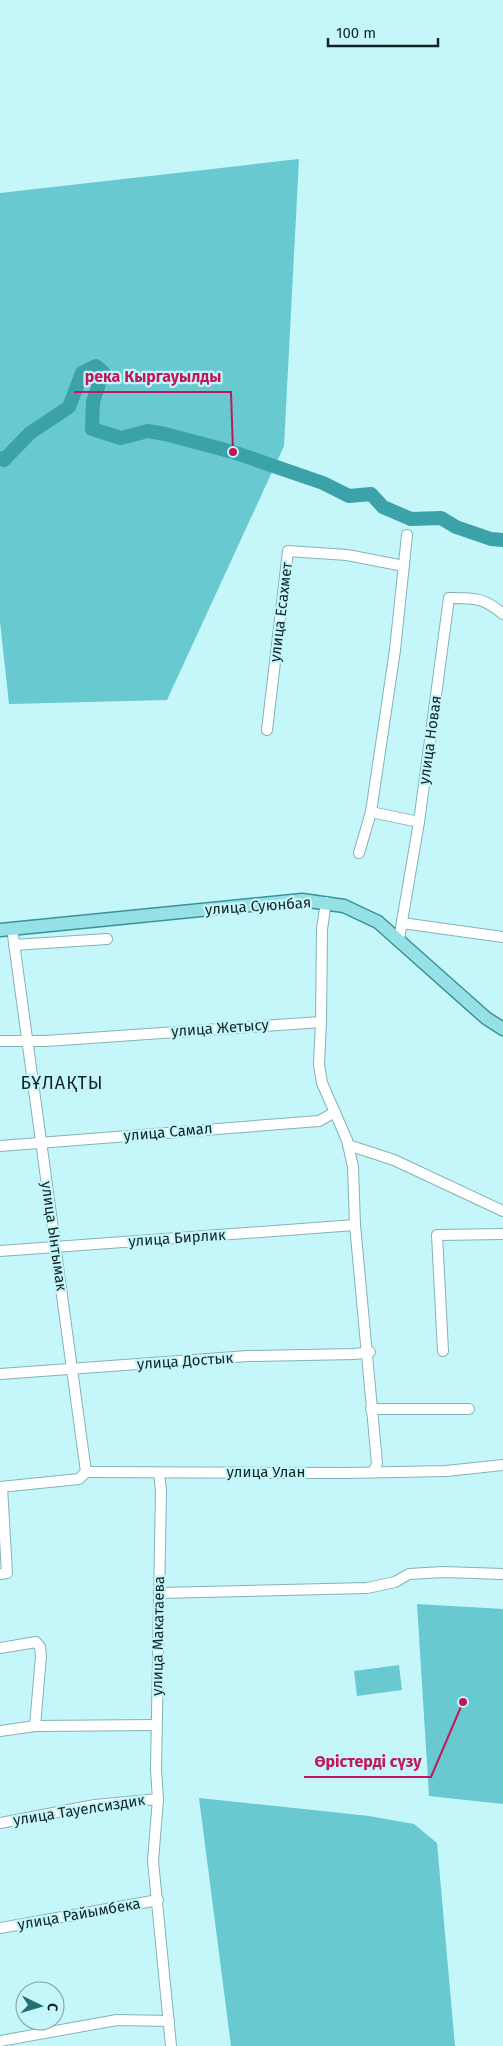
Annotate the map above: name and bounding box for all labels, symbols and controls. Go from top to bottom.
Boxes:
scale bar [328,15,438,47]
text: 100 m [336,24,376,42]
callout: река Кыргауылды [74,361,231,392]
text: река Кыргауылды [85,367,221,386]
street label: улица Есахмет [266,561,296,663]
street label: улица Новая [415,694,445,786]
street label: улица Суюнбая [204,893,312,919]
street label: улица Жетысу [170,1016,270,1040]
district label: БҰЛАҚТЫ [20,1072,104,1094]
street label: улица Самал [123,1119,213,1145]
street label: улица Ынтымак [37,1180,71,1292]
street label: улица Бирлик [128,1226,227,1250]
street label: улица Достык [136,1349,234,1373]
street label: улица Улан [227,1463,305,1481]
street label: улица Макатаева [148,1576,168,1696]
callout: Өрістерді сүзу [304,1746,431,1777]
text: Өрістерді сүзу [314,1752,422,1771]
street label: улица Тауелсиздик [12,1791,146,1829]
street label: улица Райымбека [16,1894,142,1934]
north arrow [15,1981,65,2031]
text: С [44,2002,61,2012]

